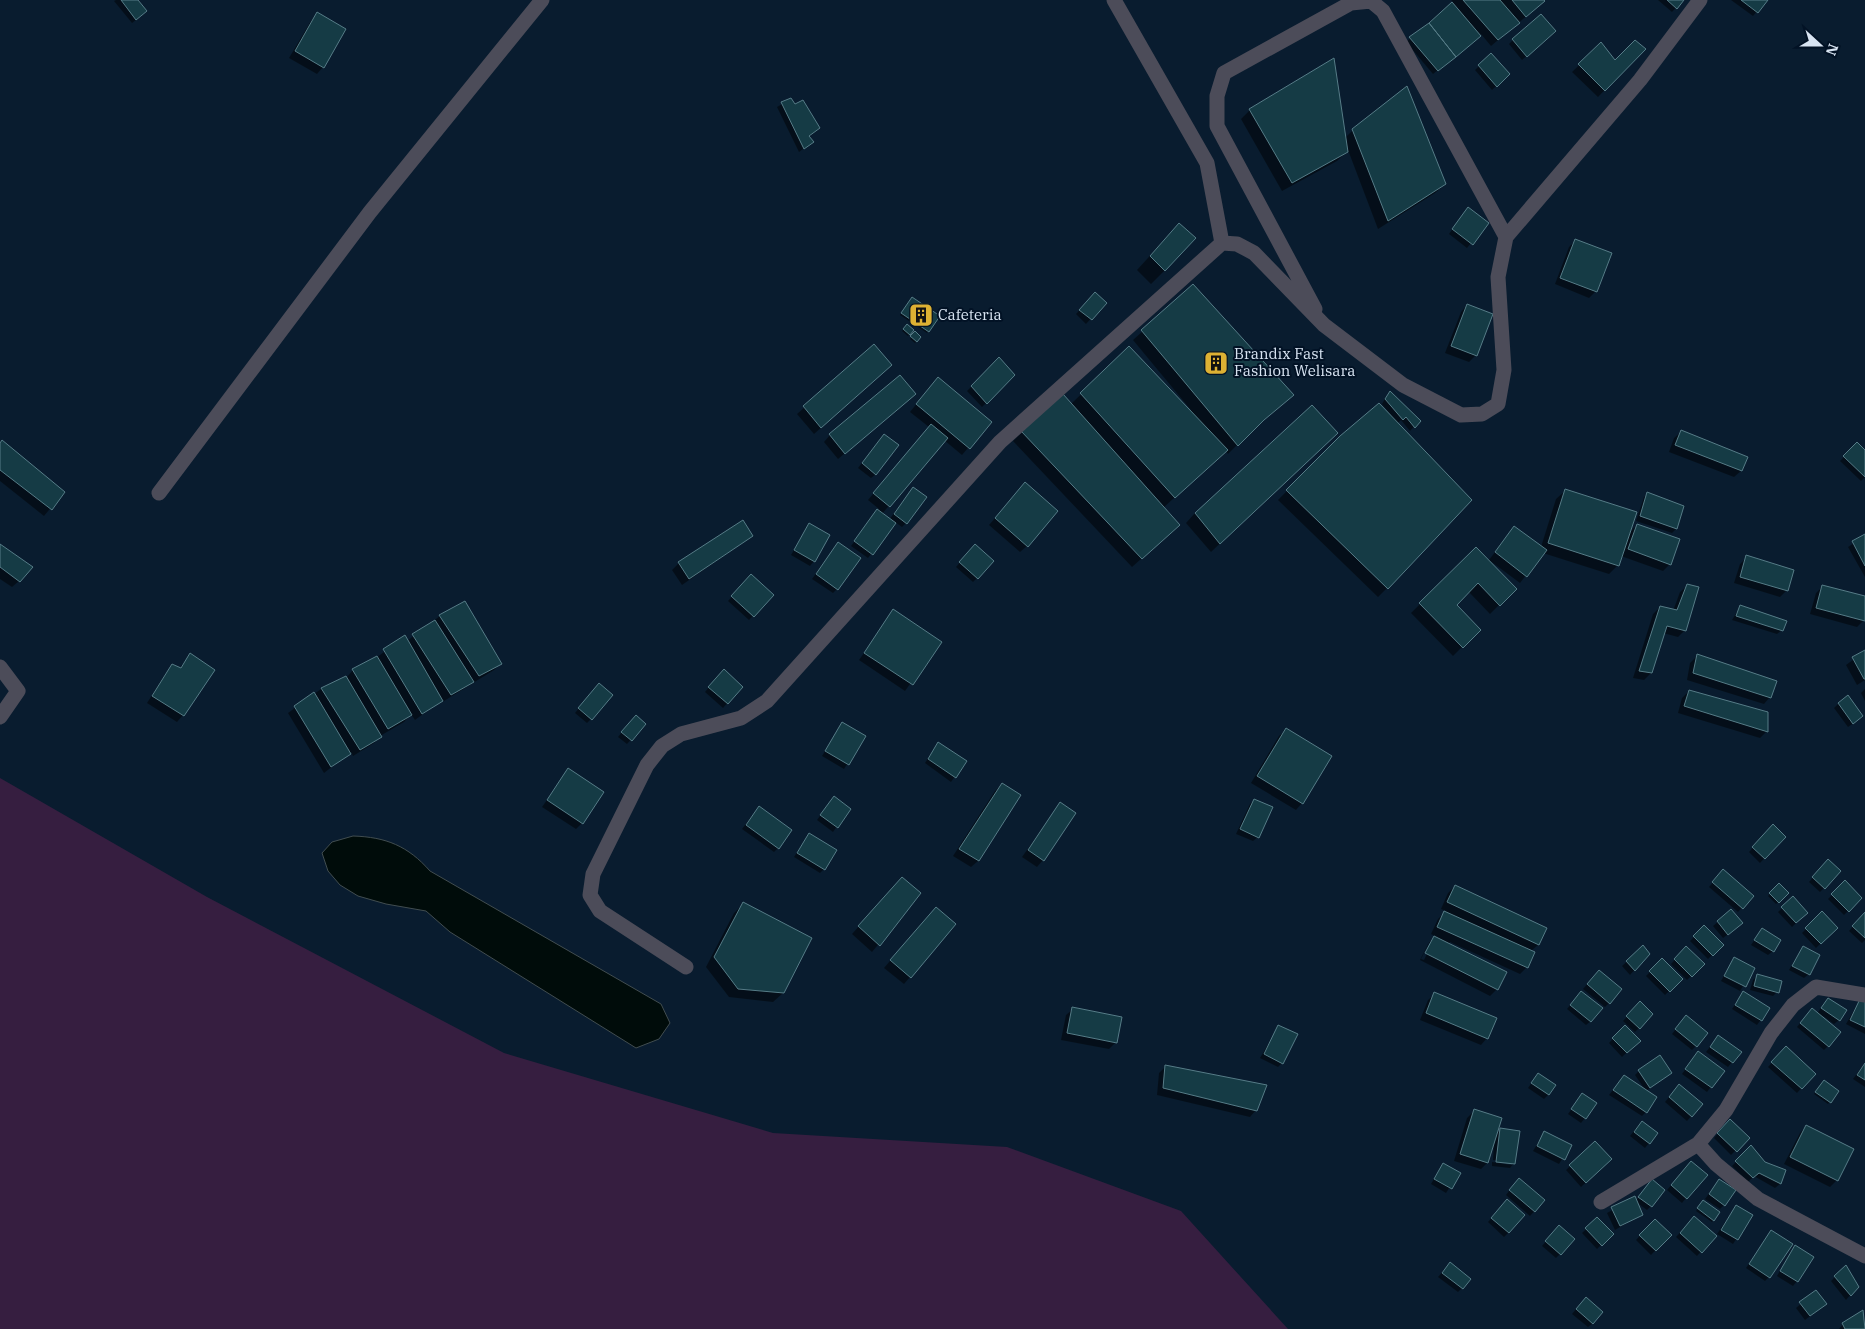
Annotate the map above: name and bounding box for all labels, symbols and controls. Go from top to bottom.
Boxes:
north arrow [1795,20,1845,70]
text: N [1822,41,1843,58]
building icon: Cafeteria [908,302,934,328]
place label: Cafeteria [938,305,1002,324]
place label: Brandix Fast Fashion Welisara [1234,344,1355,380]
building icon: Brandix Fast Fashion Welisara [1203,350,1229,376]

